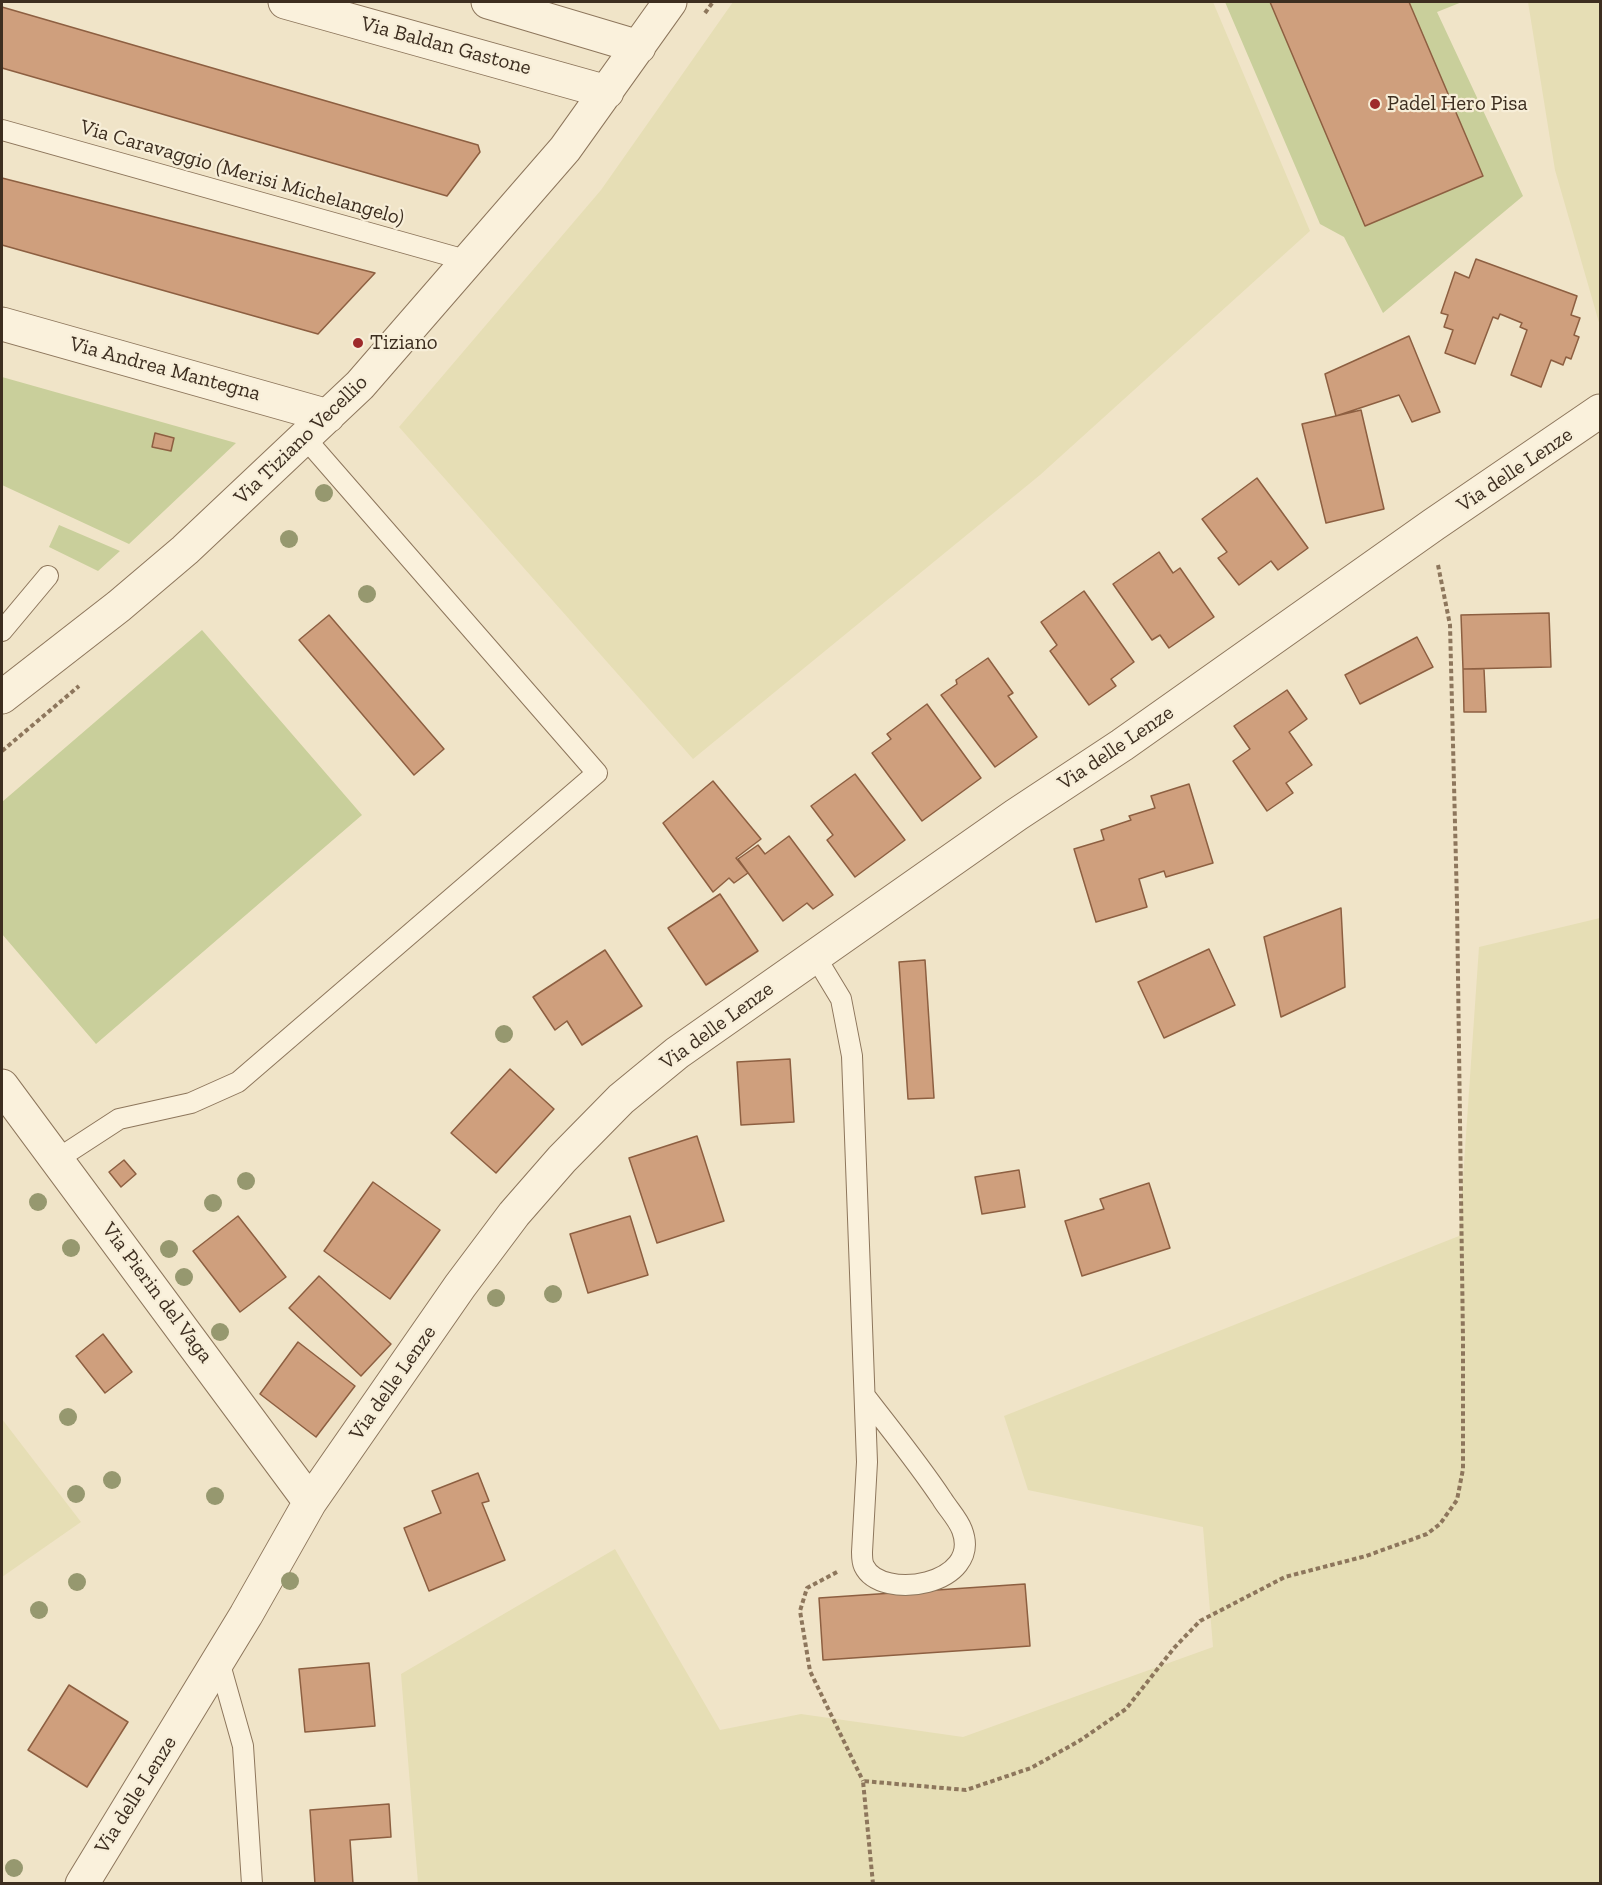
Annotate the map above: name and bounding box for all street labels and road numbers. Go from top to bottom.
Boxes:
street label: Via Baldan Gastone [358,11,534,81]
street label: Via Caravaggio (Merisi Michelangelo) [77,115,407,231]
street label: Via Andrea Mantegna [67,331,263,407]
street label: Via Tiziano Vecellio [229,370,373,510]
street label: Via delle Lenze [1452,422,1578,518]
street label: Via delle Lenze [1053,700,1179,796]
street label: Via delle Lenze [655,976,779,1076]
street label: Via Pierin del Vaga [96,1218,218,1368]
street label: Via delle Lenze [344,1321,442,1445]
street label: Via delle Lenze [90,1731,182,1859]

